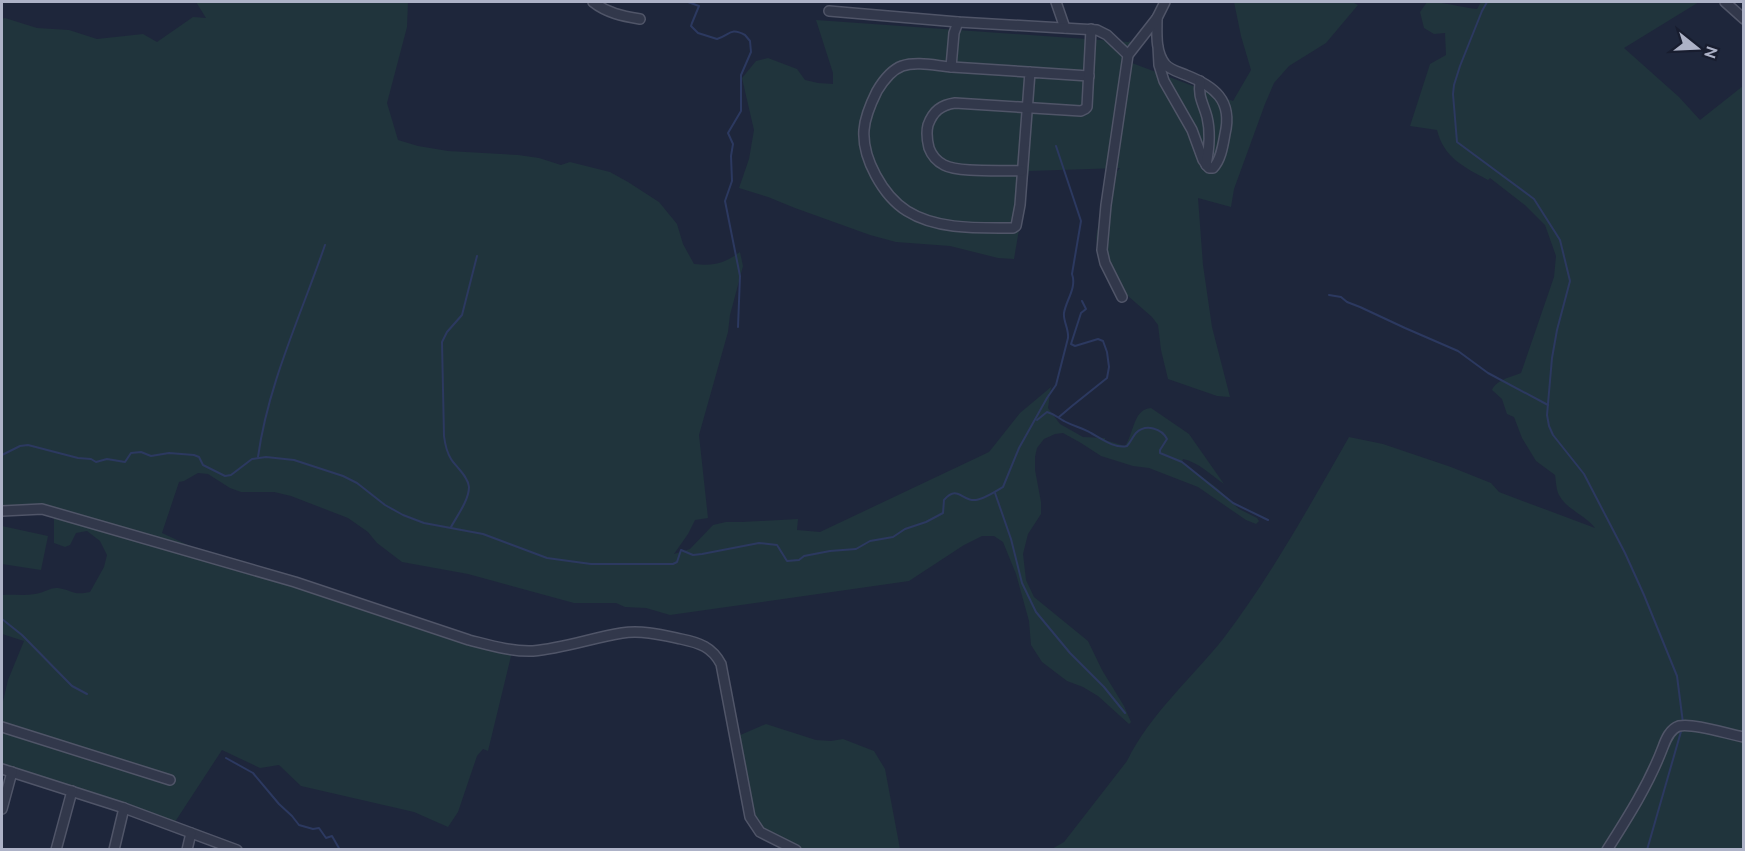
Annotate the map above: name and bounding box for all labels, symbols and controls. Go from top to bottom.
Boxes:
north arrow [1667,18,1727,78]
text: N [1701,44,1722,61]

